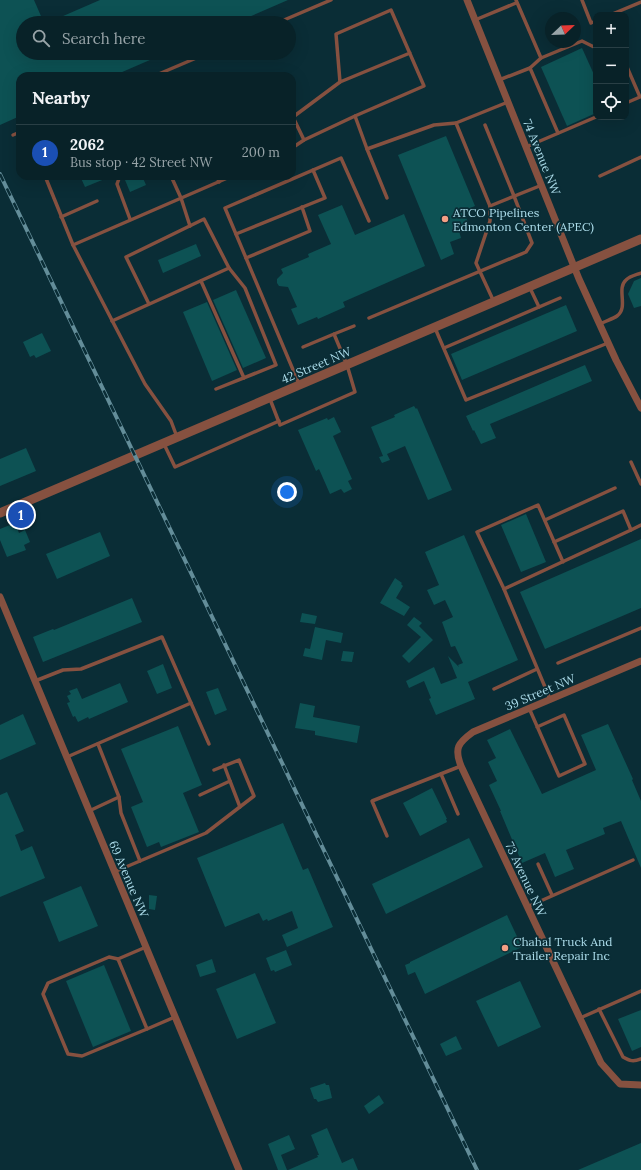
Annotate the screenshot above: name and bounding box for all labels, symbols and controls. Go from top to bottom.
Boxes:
north arrow [545,12,581,48]
map controls [593,12,629,120]
button: + [593,12,629,48]
search box [16,16,296,60]
icon: search [30,27,52,49]
text: Search here [62,29,145,48]
button: − [593,48,629,84]
button: locate [593,84,629,120]
text: Nearby [32,87,90,109]
street label: 74 Avenue NW [520,117,564,198]
text: 2062 [70,135,104,154]
text: 1 [42,144,48,161]
text: 200 m [242,144,280,161]
text: Bus stop · 42 Street NW [70,154,212,171]
place label: ATCO Pipelines Edmonton Center (APEC) [452,205,594,235]
marker: ATCO Pipelines Edmonton Center (APEC) [440,214,450,224]
street label: 42 Street NW [279,343,354,386]
your location [277,482,297,502]
pin: 1 [8,500,34,530]
street label: 39 Street NW [503,670,578,714]
street label: 69 Avenue NW [106,838,152,921]
street label: 73 Avenue NW [502,839,550,920]
place label: Chahal Truck And Trailer Repair Inc [513,934,612,963]
marker: Chahal Truck And Trailer Repair Inc [500,943,510,953]

